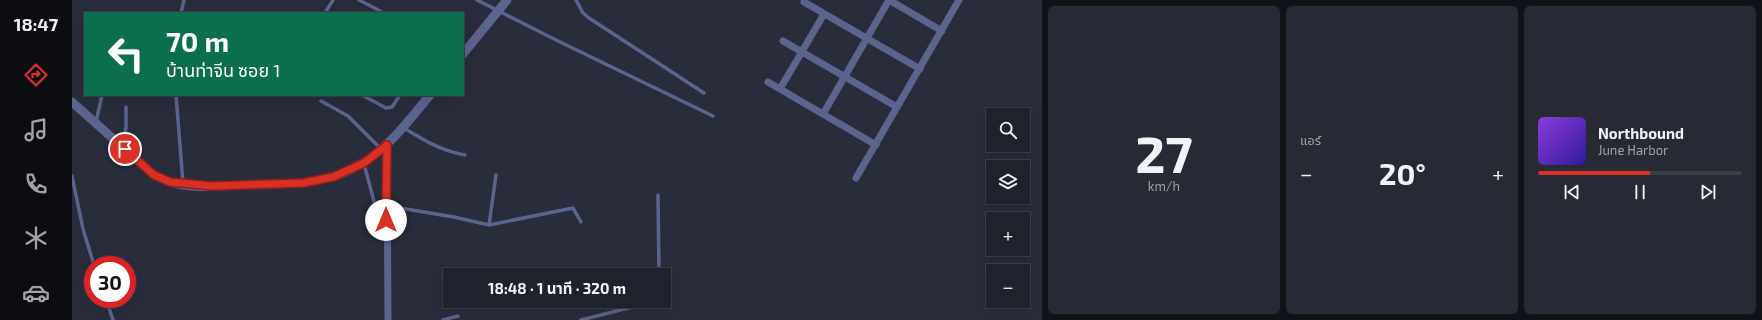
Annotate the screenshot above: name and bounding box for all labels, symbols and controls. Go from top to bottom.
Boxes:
text: 18:47 [14,13,58,35]
text: 70 m [166,24,229,58]
icon: left [100,28,152,80]
text: บ้านท่าจีน ซอย 1 [166,59,280,81]
icon: directions [22,61,50,89]
map controls [986,108,1030,308]
button: search [986,108,1030,152]
icon: music [22,116,50,144]
text: 27 [1135,121,1193,183]
text: Northbound [1598,124,1684,142]
pin [108,132,142,166]
text: แอร์ [1300,132,1321,148]
icon: arrive [114,138,136,160]
text: June Harbor [1598,142,1668,158]
text: 20° [1379,155,1426,191]
button: layers [986,160,1030,204]
text: − [1300,160,1313,186]
text: + [1492,160,1504,186]
icon: phone [22,170,50,198]
text: km/h [1148,178,1180,194]
icon: previous [1561,181,1583,203]
icon: pause [1629,181,1651,203]
icon: next [1697,181,1719,203]
position arrow [365,199,407,241]
button: + [986,212,1030,256]
icon: climate [22,224,50,252]
speed limit sign: 30 [84,256,136,308]
button: − [986,264,1030,308]
icon: car [22,279,50,307]
text: 18:48 · 1 นาที · 320 m [488,279,626,297]

